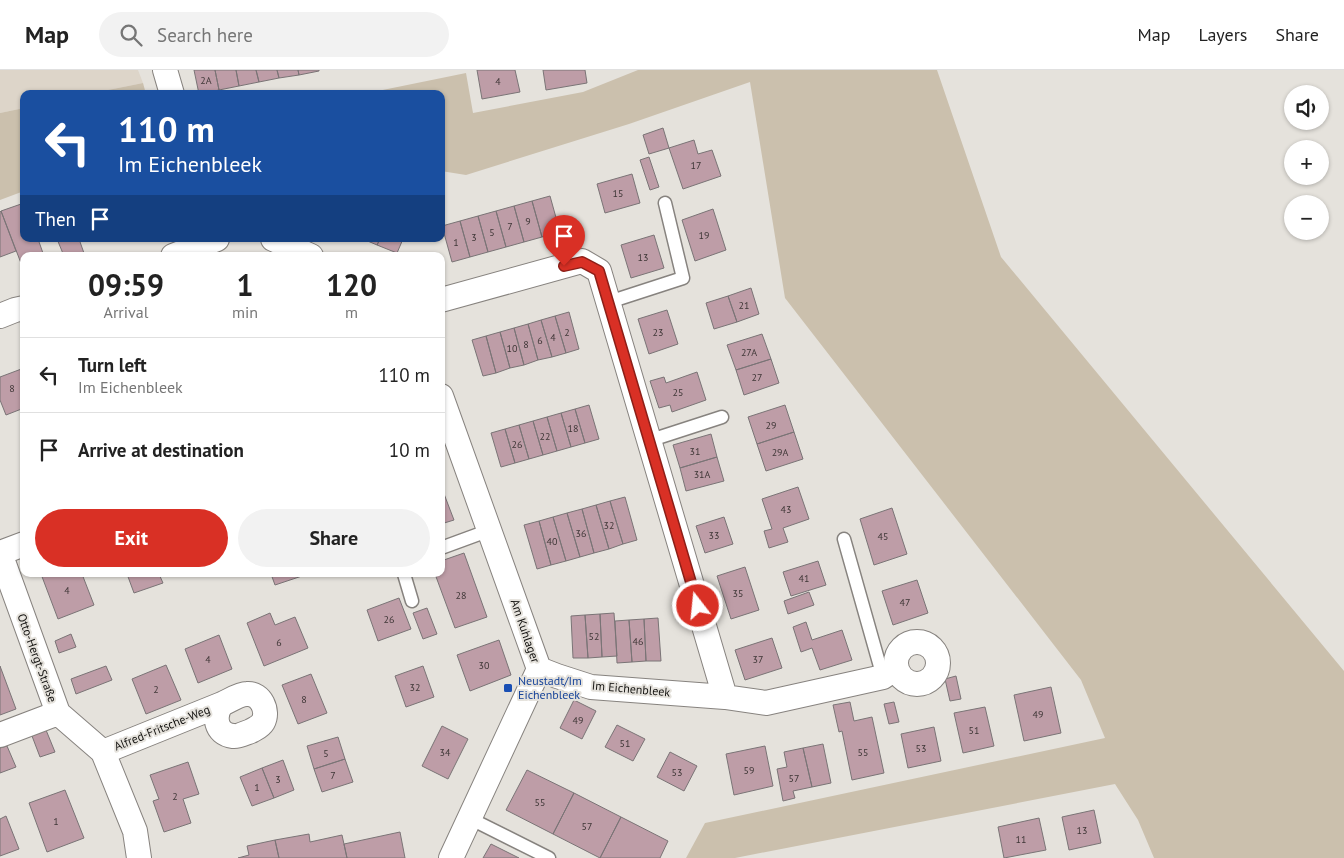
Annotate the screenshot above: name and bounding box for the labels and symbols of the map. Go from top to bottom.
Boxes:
house number: 2A [200,74,212,87]
house number: 4 [495,75,501,88]
house number: 17 [691,159,701,172]
house number: 15 [613,187,623,200]
house number: 9 [525,215,531,228]
pin [543,215,585,266]
house number: 7 [507,220,513,233]
house number: 5 [489,226,495,239]
house number: 19 [699,229,709,242]
house number: 3 [471,231,477,244]
house number: 1 [453,236,459,249]
house number: 13 [638,251,648,264]
house number: 21 [739,299,749,312]
house number: 2 [564,326,570,339]
house number: 23 [653,326,663,339]
house number: 4 [550,331,556,344]
house number: 6 [537,334,543,347]
house number: 8 [523,338,529,351]
house number: 10 [507,342,518,355]
house number: 27A [741,346,757,359]
house number: 27 [752,371,762,384]
house number: 8 [9,382,15,395]
house number: 25 [673,386,683,399]
house number: 29 [766,419,776,432]
house number: 18 [568,422,578,435]
house number: 22 [540,430,550,443]
house number: 26 [512,438,522,451]
house number: 31 [690,445,700,458]
house number: 29A [772,446,789,459]
house number: 31A [694,468,711,481]
house number: 43 [781,503,791,516]
house number: 32 [604,519,614,532]
house number: 36 [576,527,586,540]
house number: 33 [709,529,719,542]
house number: 45 [878,530,888,543]
house number: 40 [547,535,558,548]
house number: 41 [799,572,809,585]
position arrow [671,579,723,631]
house number: 4 [64,584,70,597]
house number: 35 [733,587,743,600]
house number: 28 [456,589,466,602]
house number: 47 [900,596,910,609]
street label: Am Kuhlager [508,597,543,665]
street label: Otto-Hergt-Straße [14,611,60,704]
house number: 26 [384,613,394,626]
house number: 52 [589,630,599,643]
house number: 46 [633,635,643,648]
house number: 6 [276,636,282,649]
house number: 4 [205,653,211,666]
house number: 37 [753,653,763,666]
house number: 30 [479,659,490,672]
place label: Neustadt/Im Eichenbleek [518,673,582,702]
street label: Im Eichenbleek [591,678,671,699]
house number: 32 [410,681,420,694]
marker: Neustadt/Im Eichenbleek [502,682,514,694]
house number: 2 [153,683,159,696]
house number: 8 [301,693,307,706]
street label: Alfred-Fritsche-Weg [112,701,212,754]
house number: 49 [1033,708,1043,721]
house number: 49 [573,714,583,727]
house number: 51 [969,724,979,737]
house number: 51 [620,737,630,750]
house number: 53 [916,742,926,755]
house number: 34 [440,746,451,759]
house number: 55 [858,746,868,759]
house number: 5 [323,747,329,760]
house number: 59 [744,764,754,777]
house number: 53 [672,766,682,779]
house number: 7 [330,769,336,782]
house number: 57 [789,772,799,785]
house number: 3 [275,773,281,786]
house number: 1 [254,781,260,794]
house number: 2 [172,790,178,803]
house number: 55 [535,796,545,809]
house number: 1 [53,815,59,828]
house number: 57 [582,820,592,833]
house number: 13 [1077,824,1087,837]
house number: 11 [1016,833,1026,846]

